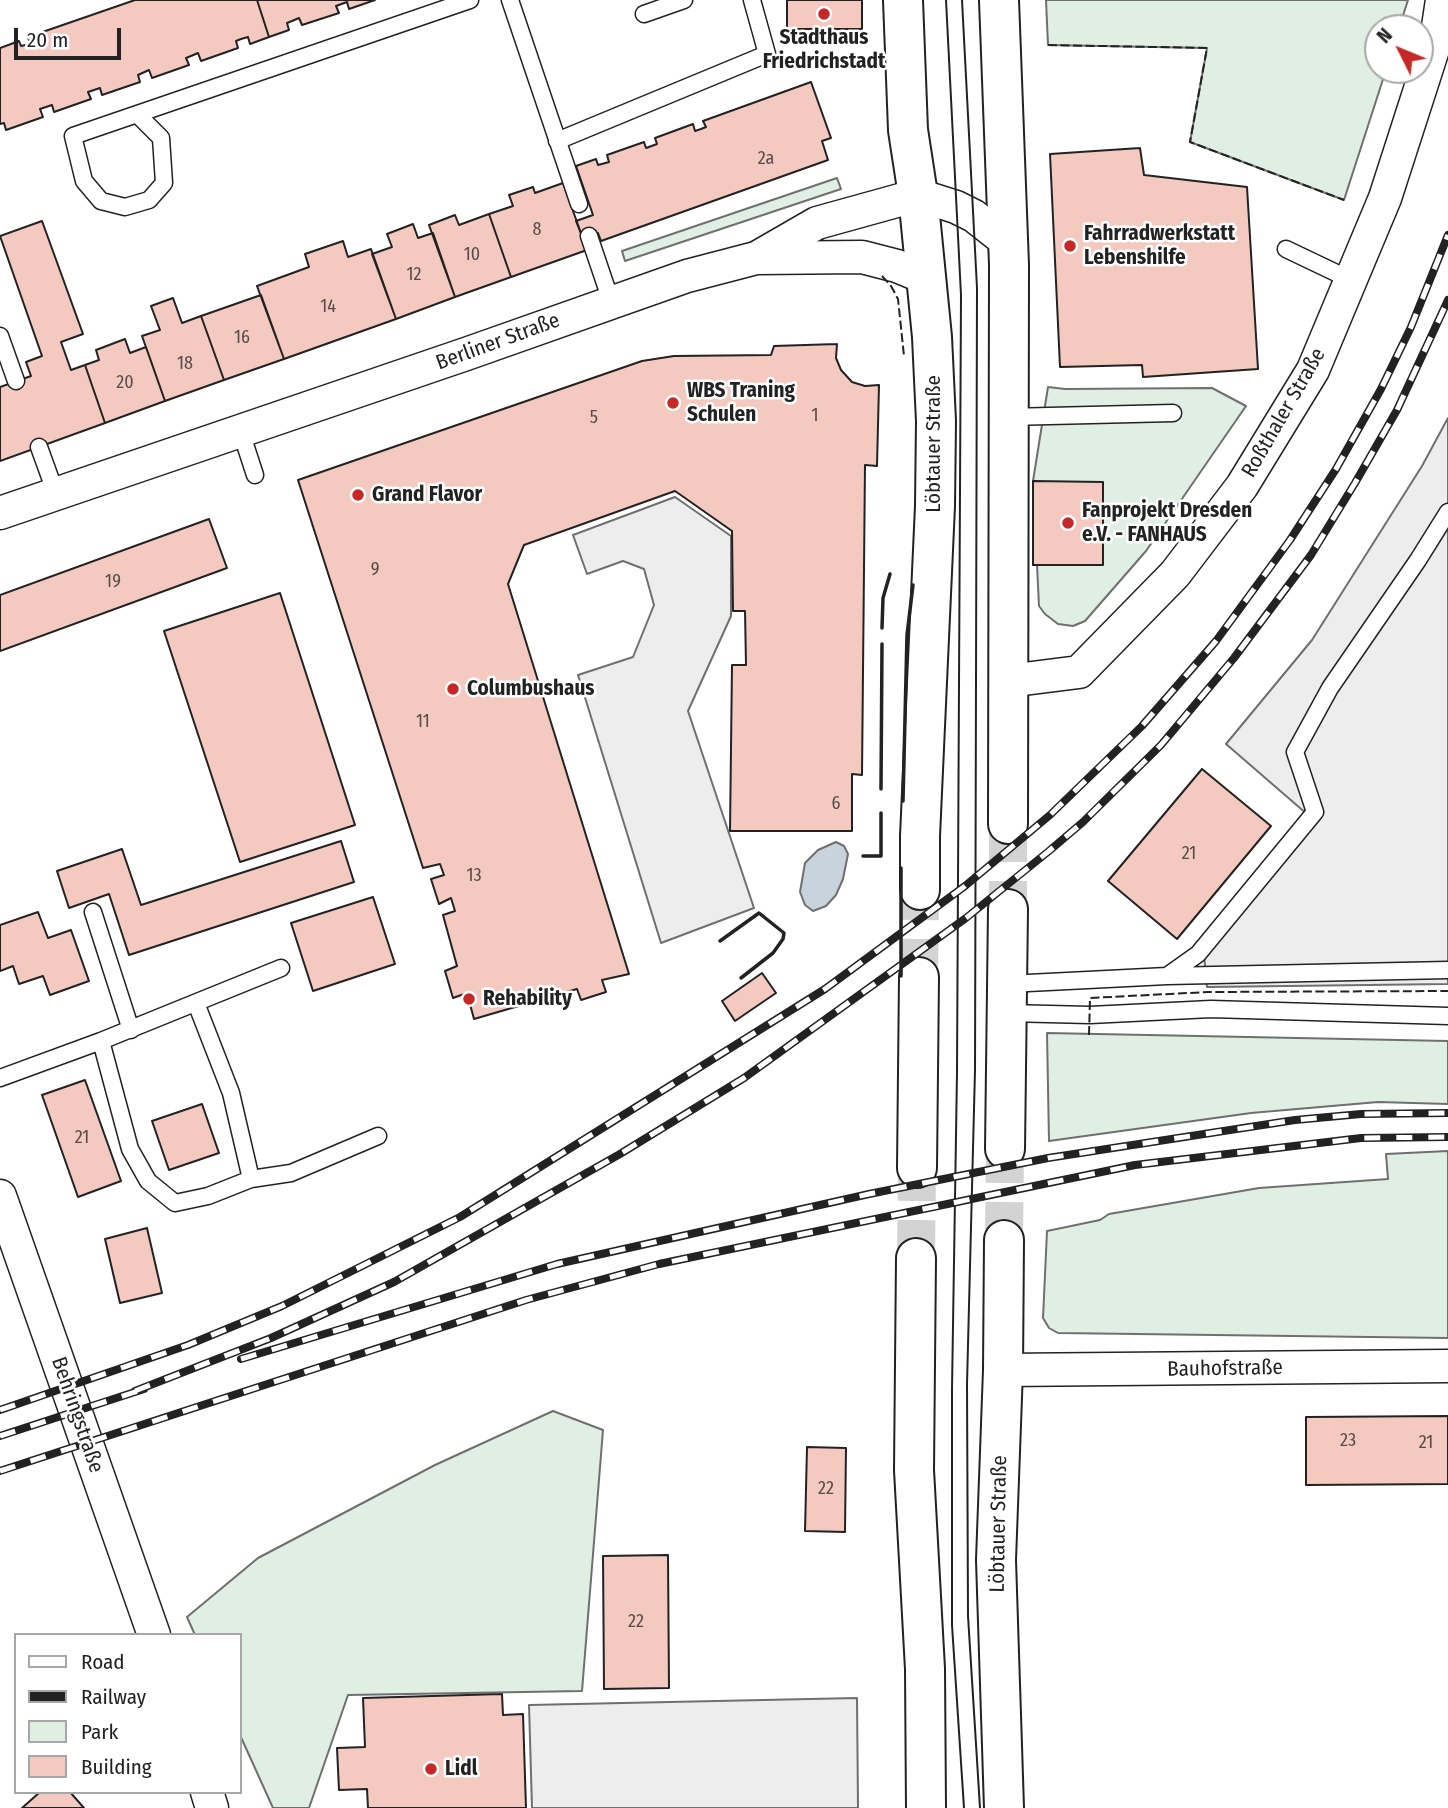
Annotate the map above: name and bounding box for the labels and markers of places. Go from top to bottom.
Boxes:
marker: Stadthaus Friedrichstadt [816,6,832,22]
place label: Stadthaus Friedrichstadt [763,25,885,75]
place label: Fahrradwerkstatt Lebenshilfe [1084,221,1235,271]
marker: Fahrradwerkstatt Lebenshilfe [1062,238,1078,254]
place label: WBS Traning Schulen [687,378,795,428]
marker: WBS Traning Schulen [665,395,681,411]
place label: Grand Flavor [372,482,482,508]
marker: Grand Flavor [350,487,366,503]
place label: Fanprojekt Dresden e.V. - FANHAUS [1082,498,1252,548]
marker: Fanprojekt Dresden e.V. - FANHAUS [1060,515,1076,531]
place label: Columbushaus [467,676,594,702]
marker: Columbushaus [445,681,461,697]
place label: Rehability [483,986,572,1012]
marker: Rehability [461,991,477,1007]
place label: Lidl [445,1756,477,1782]
marker: Lidl [423,1761,439,1777]

